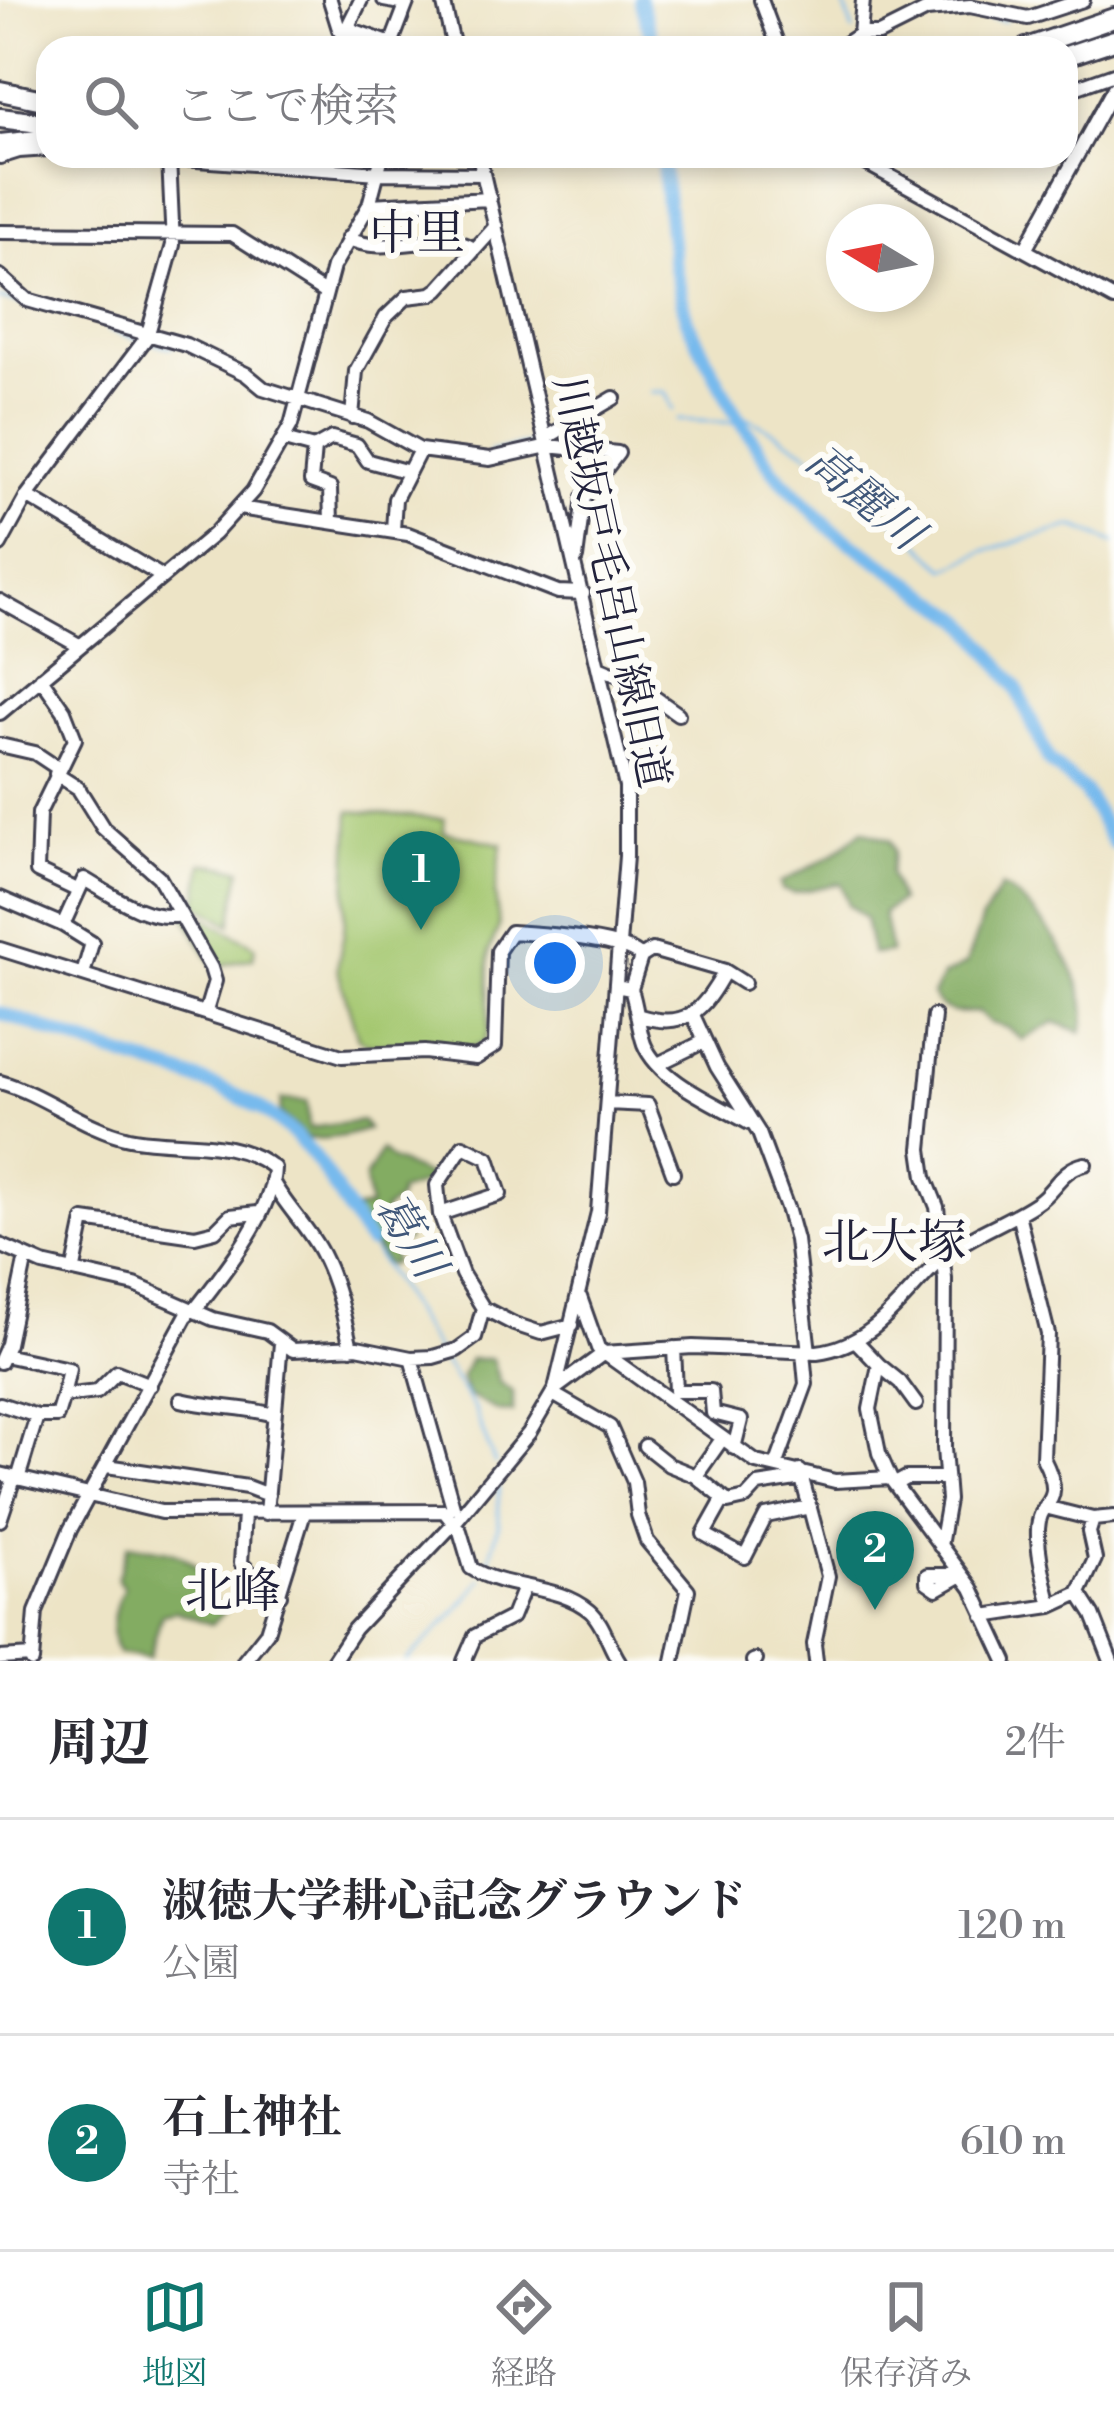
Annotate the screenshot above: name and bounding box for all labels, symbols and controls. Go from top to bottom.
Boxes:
search box [36,36,1078,168]
icon: search [78,69,144,135]
text: ここで検索 [174,79,399,136]
north arrow [826,204,934,312]
district label: 中里 [369,205,465,265]
street label: 川越坂戸毛呂山線旧道 [540,371,680,793]
water label: 高麗川 [794,433,938,566]
pin: 1 [382,831,460,930]
your location [525,933,585,993]
water label: 葛川 [361,1183,460,1293]
district label: 北大塚 [822,1214,966,1274]
pin: 2 [836,1511,914,1610]
district label: 北峰 [185,1563,281,1623]
text: 周辺 [48,1713,150,1777]
text: 2件 [1005,1719,1066,1768]
text: 淑徳大学耕心記念グラウンド [162,1874,747,1931]
text: 1 [78,1902,96,1951]
text: 120 m [958,1902,1066,1951]
text: 公園 [162,1940,240,1989]
text: 石上神社 [162,2090,342,2147]
text: 2 [75,2118,99,2167]
text: 610 m [960,2118,1066,2167]
text: 寺社 [162,2156,240,2205]
tab: 地図 [142,2274,208,2395]
tab: 経路 [491,2274,557,2395]
tab: 保存済み [840,2274,972,2395]

